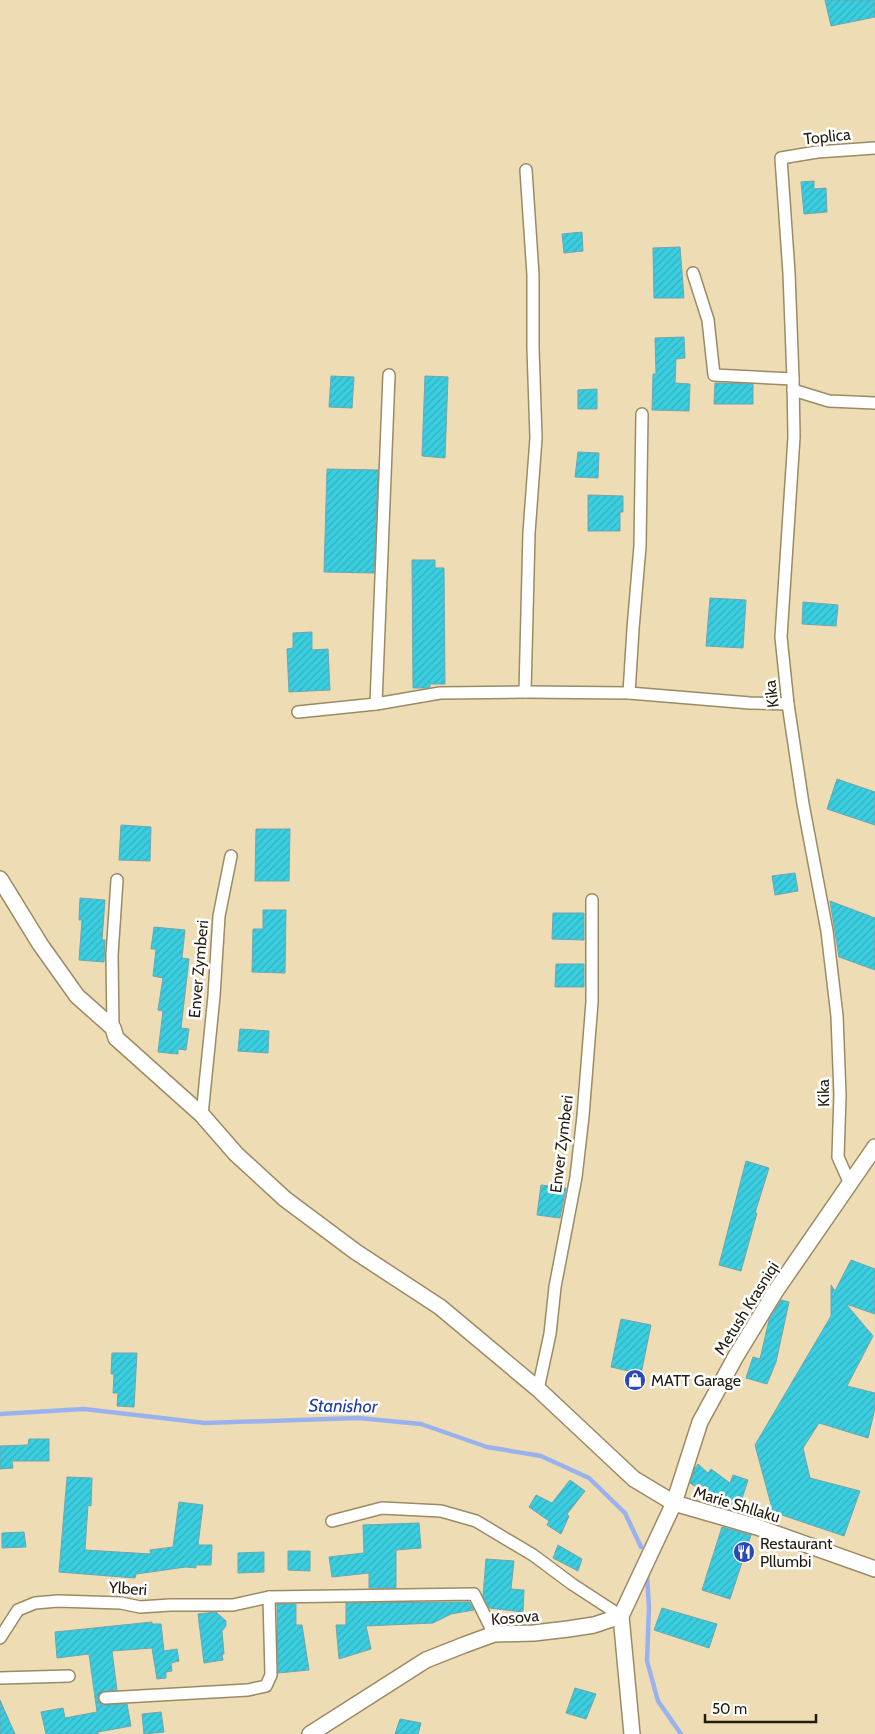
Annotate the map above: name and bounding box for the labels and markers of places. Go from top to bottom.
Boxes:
shop icon: MATT Garage [623,1368,647,1392]
place label: MATT Garage [651,1371,741,1390]
place label: Restaurant Pllumbi [760,1534,833,1571]
restaurant icon: Restaurant Pllumbi [732,1540,756,1564]

